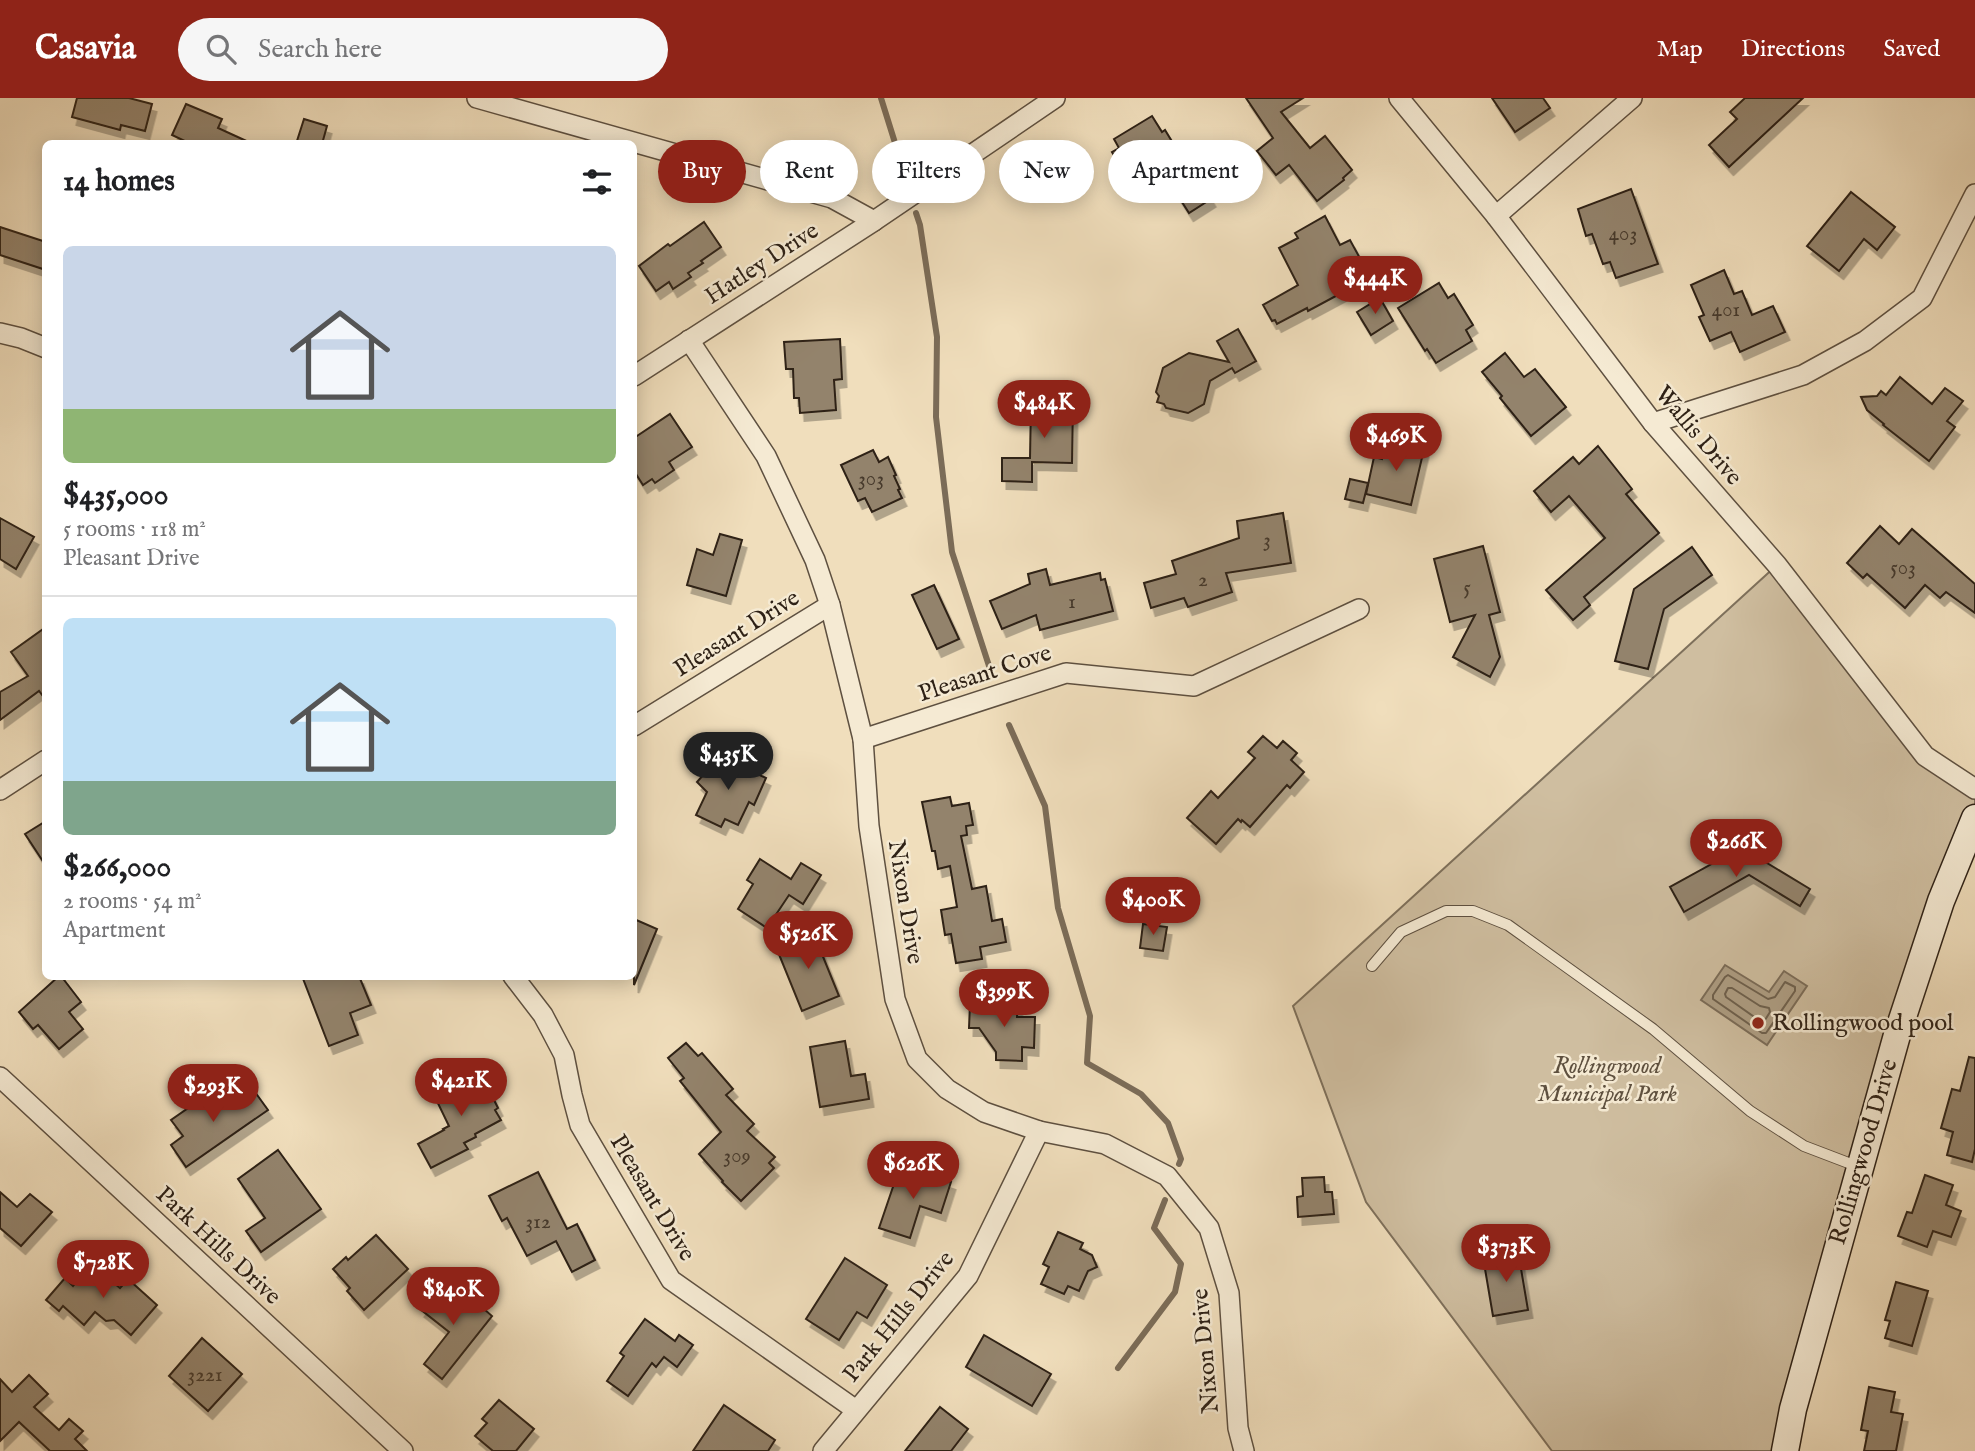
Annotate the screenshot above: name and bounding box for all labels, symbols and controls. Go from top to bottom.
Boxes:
search box [178,18,668,81]
text: Casavia [35,28,136,70]
icon: search [202,30,240,68]
text: Search here [258,33,382,66]
text: Map [1657,34,1703,65]
text: Directions [1741,34,1845,65]
text: Saved [1883,34,1940,65]
chip: Buy [658,140,746,203]
chip: Rent [760,140,858,203]
chip: Filters [872,140,985,203]
chip: New [999,140,1094,203]
chip: Apartment [1108,140,1263,203]
text: 14 homes [63,163,175,201]
icon: filters [578,163,616,201]
street label: Hatley Drive [699,216,825,312]
house number: 403 [1609,221,1637,248]
pin: $444K [1326,256,1424,316]
text: $444K [1343,264,1407,293]
icon: home [277,292,403,418]
house number: 401 [1712,297,1740,324]
pin: $484K [995,380,1093,440]
street label: Wallis Drive [1647,380,1749,492]
text: $484K [1014,388,1074,417]
pin: $469K [1347,414,1445,473]
text: $469K [1366,421,1426,450]
house number: 303 [858,466,884,493]
text: $435,000 [63,477,169,515]
text: 5 rooms · 118 m² [63,515,206,544]
house number: 3 [1263,527,1271,554]
text: Pleasant Drive [63,544,200,573]
house number: 503 [1890,555,1916,582]
house number: 2 [1198,567,1208,594]
house number: 5 [1463,575,1471,602]
street label: Pleasant Drive [668,583,806,685]
house number: 1 [1068,589,1076,616]
street label: Pleasant Cove [915,638,1055,710]
icon: home [277,664,403,790]
pin: $435K [679,732,777,792]
text: $435K [699,740,757,769]
pin: $266K [1687,820,1785,879]
text: $266K [1706,827,1766,856]
street label: Nixon Drive [880,838,930,966]
text: $266,000 [63,849,171,887]
pin: $400K [1104,878,1202,937]
text: $400K [1121,885,1185,914]
text: 2 rooms · 54 m² [63,887,202,916]
pin: $526K [759,912,857,971]
text: Apartment [63,916,166,945]
text: $526K [779,919,837,948]
pin: $399K [955,970,1053,1029]
text: $399K [975,977,1033,1006]
place label: Rollingwood pool [1772,1008,1954,1039]
marker: Rollingwood pool [1750,1015,1766,1031]
park label: Rollingwood Municipal Park [1537,1051,1677,1110]
street label: Rollingwood Drive [1823,1055,1905,1249]
pin: $421K [412,1058,510,1118]
pin: $293K [164,1065,262,1124]
text: $421K [431,1066,491,1095]
text: $293K [184,1072,242,1101]
street label: Pleasant Drive [602,1129,702,1267]
pin: $626K [864,1142,962,1201]
house number: 309 [723,1143,751,1170]
text: $626K [883,1149,943,1178]
street label: Park Hills Drive [149,1180,287,1312]
house number: 312 [525,1209,551,1236]
pin: $373K [1457,1224,1555,1284]
text: $373K [1477,1232,1535,1261]
pin: $728K [54,1240,152,1300]
street label: Park Hills Drive [836,1245,962,1389]
text: $728K [73,1248,133,1277]
pin: $840K [404,1268,502,1327]
text: $840K [423,1275,483,1304]
street label: Nixon Drive [1185,1287,1227,1415]
house number: 3221 [187,1362,223,1389]

